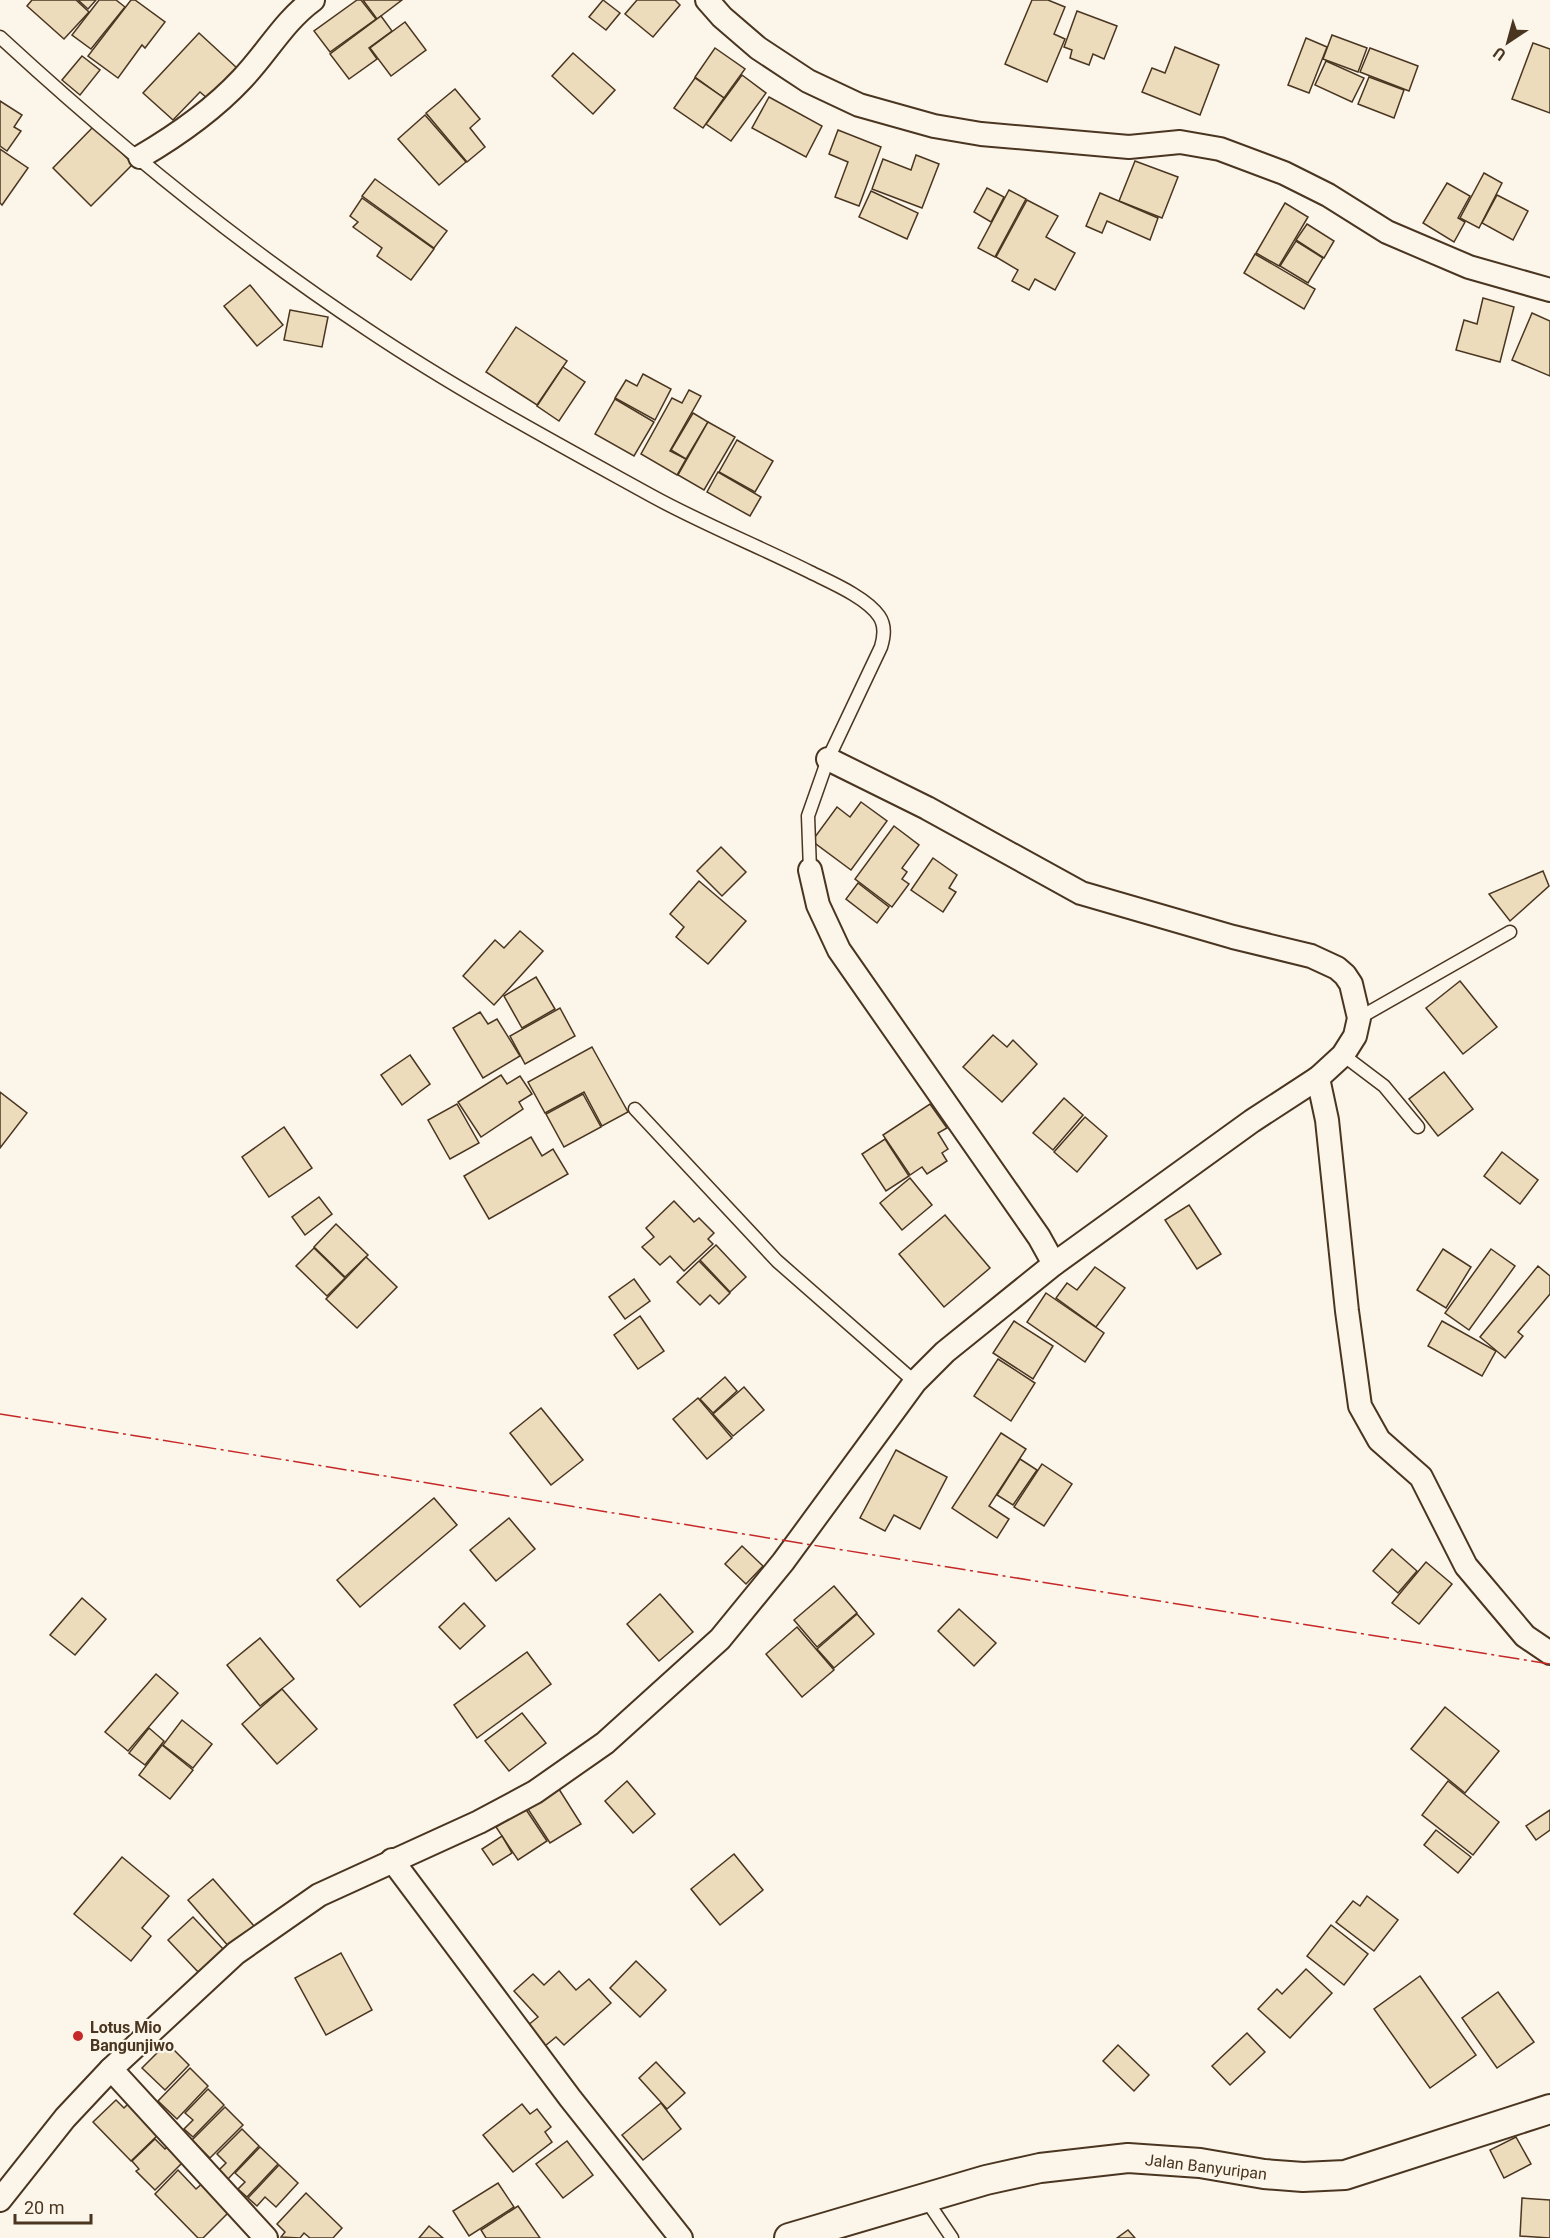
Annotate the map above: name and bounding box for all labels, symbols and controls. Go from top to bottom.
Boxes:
north arrow [1478,12,1538,72]
text: U [1490,43,1509,65]
place label: Lotus Mio Bangunjiwo [90,2018,174,2055]
marker: Lotus Mio Bangunjiwo [71,2029,85,2043]
street label: Jalan Banyuripan [1144,2150,1268,2184]
scale bar [15,2187,92,2225]
text: 20 m [24,2197,64,2218]

